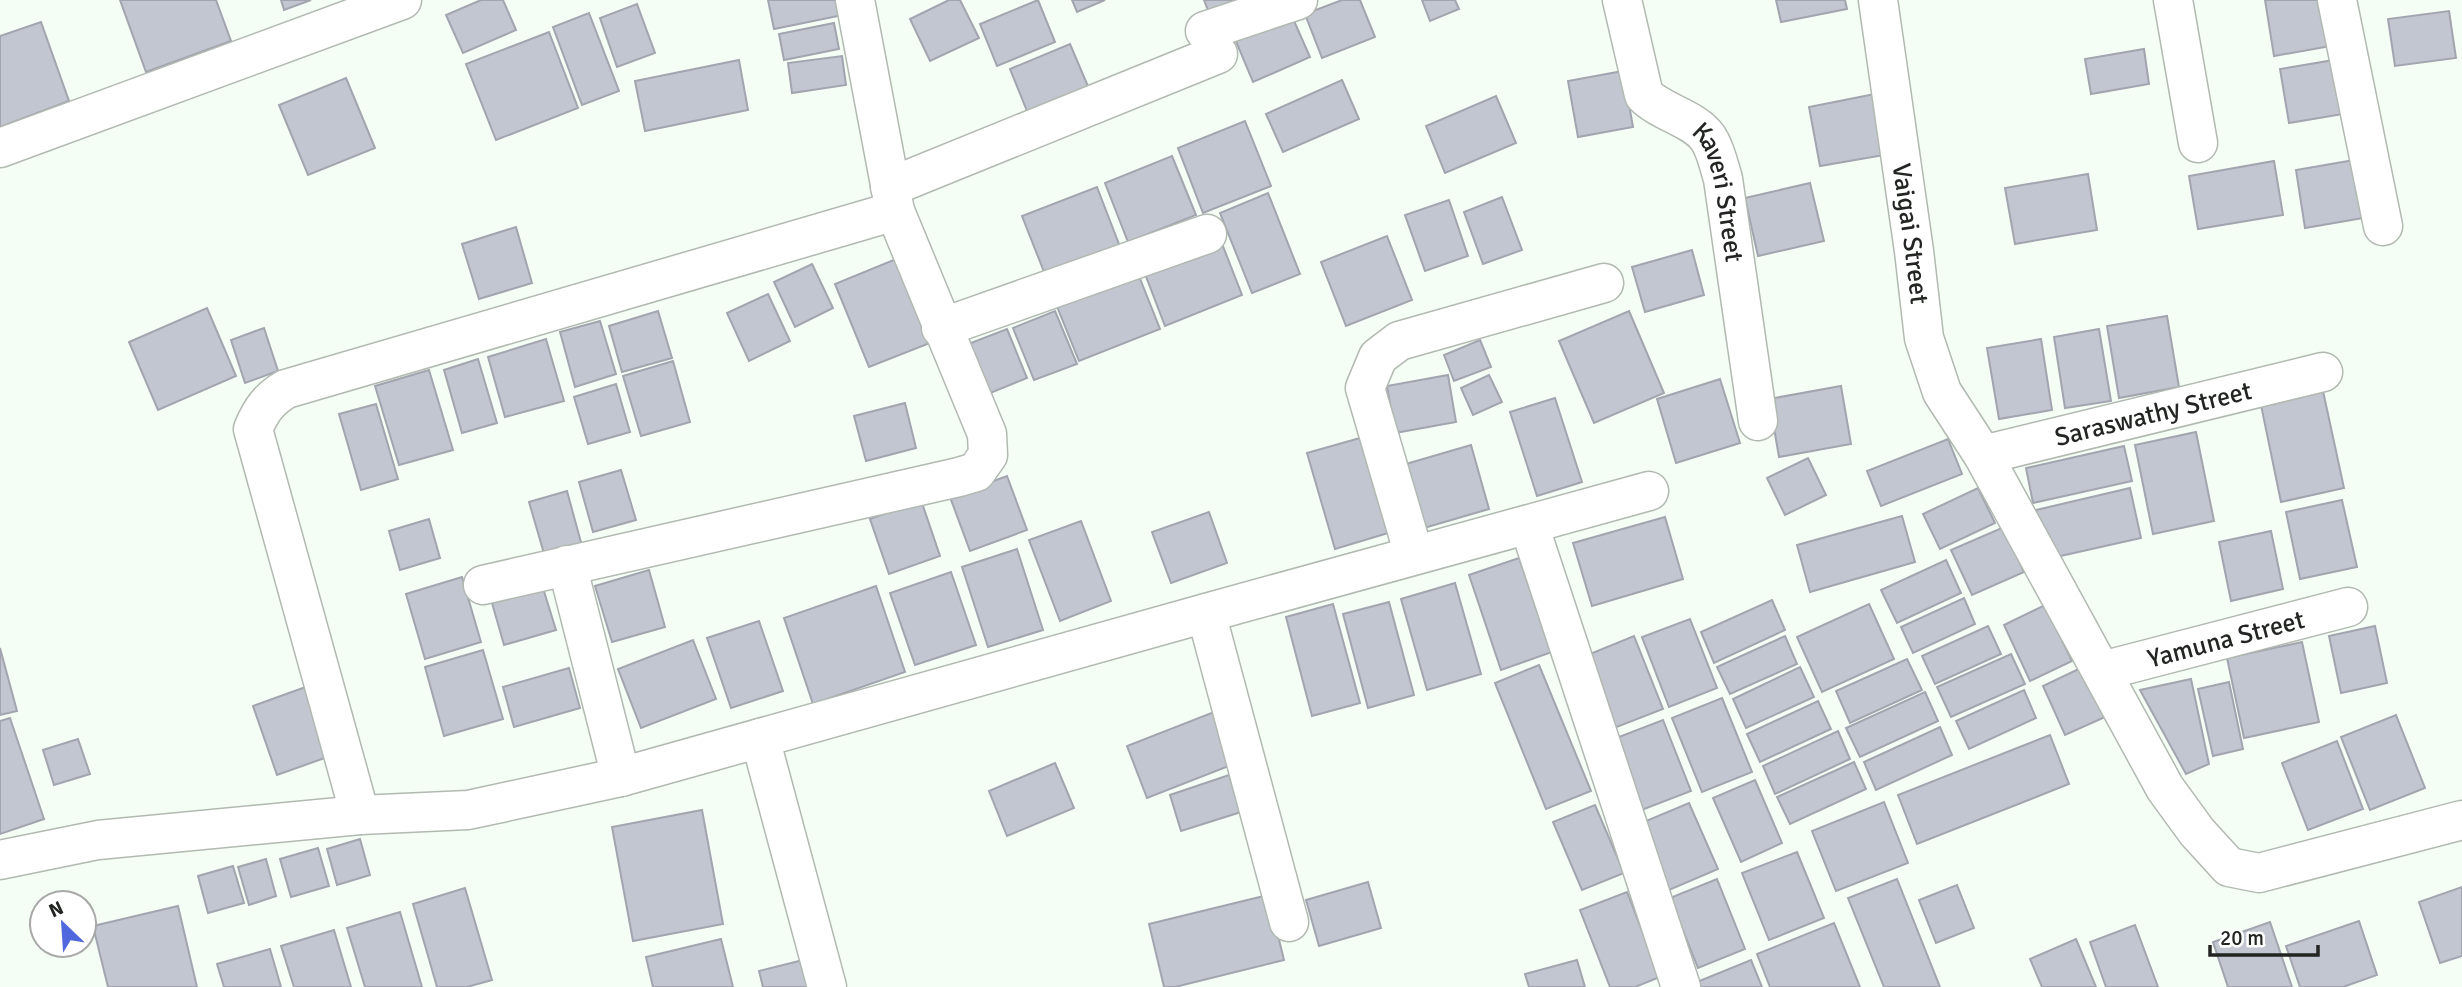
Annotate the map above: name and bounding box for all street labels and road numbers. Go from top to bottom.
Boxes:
street label: Kaveri Street [1685,116,1750,264]
street label: Vaigai Street [1885,161,1935,306]
street label: Saraswathy Street [2052,375,2255,454]
street label: Yamuna Street [2144,604,2308,675]

